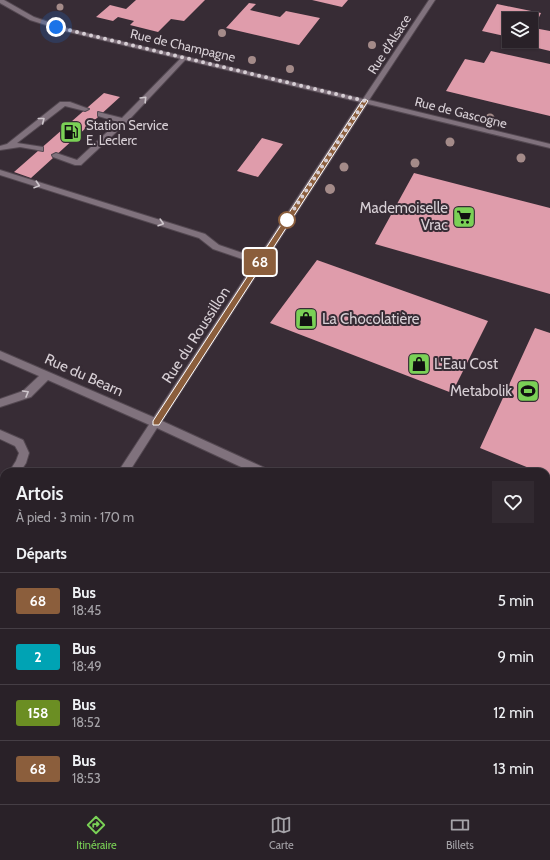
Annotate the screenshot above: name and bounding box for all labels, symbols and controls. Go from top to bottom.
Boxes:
street label: Rue d'Alsace [364,11,414,77]
map controls [502,12,538,48]
button: layers [502,12,538,48]
your location [46,17,66,37]
street label: Rue de Champagne [129,25,237,65]
street label: Rue de Gascogne [413,93,509,131]
one-way arrow [139,96,147,104]
place label: Station Service E. Leclerc [86,117,169,148]
one-way arrow [37,118,44,125]
fuel station icon: Station Service E. Leclerc [58,119,84,145]
one-way arrow [33,180,40,188]
place label: Mademoiselle Vrac [360,199,448,234]
supermarket icon: Mademoiselle Vrac [451,204,477,230]
unlabelled marker [278,211,296,229]
one-way arrow [157,218,164,227]
line badge: 68 [242,249,278,275]
text: 68 [252,253,268,271]
street label: Rue du Roussillon [158,283,234,387]
shop icon: La Chocolatière [293,306,319,332]
place label: La Chocolatière [322,310,420,328]
street label: Rue du Bearn [42,350,126,400]
shop icon: L'Eau Cost [406,351,432,377]
place label: L'Eau Cost [434,355,498,373]
sports icon: Metabolik [515,378,541,404]
place label: Metabolik [450,382,512,400]
one-way arrow [22,391,29,398]
button: heart [492,481,534,523]
text: Artois [16,482,63,505]
text: À pied · 3 min · 170 m [16,509,134,525]
text: Départs [16,545,67,563]
text: Bus [72,584,96,602]
text: 68 [30,592,46,610]
text: 5 min [498,592,534,610]
text: 18:45 [72,602,101,618]
text: Bus [72,640,96,658]
text: 2 [34,648,42,666]
text: 9 min [497,648,534,666]
text: 18:49 [72,658,102,674]
text: Bus [72,696,96,714]
text: 158 [27,704,49,722]
text: 12 min [493,704,534,722]
text: 18:52 [72,714,101,730]
text: Bus [72,752,96,770]
text: 68 [30,760,46,778]
text: 13 min [493,760,534,778]
text: 18:53 [72,770,101,786]
tab: Itinéraire [76,814,117,852]
tab: Carte [269,814,294,852]
tab: Billets [446,814,474,852]

